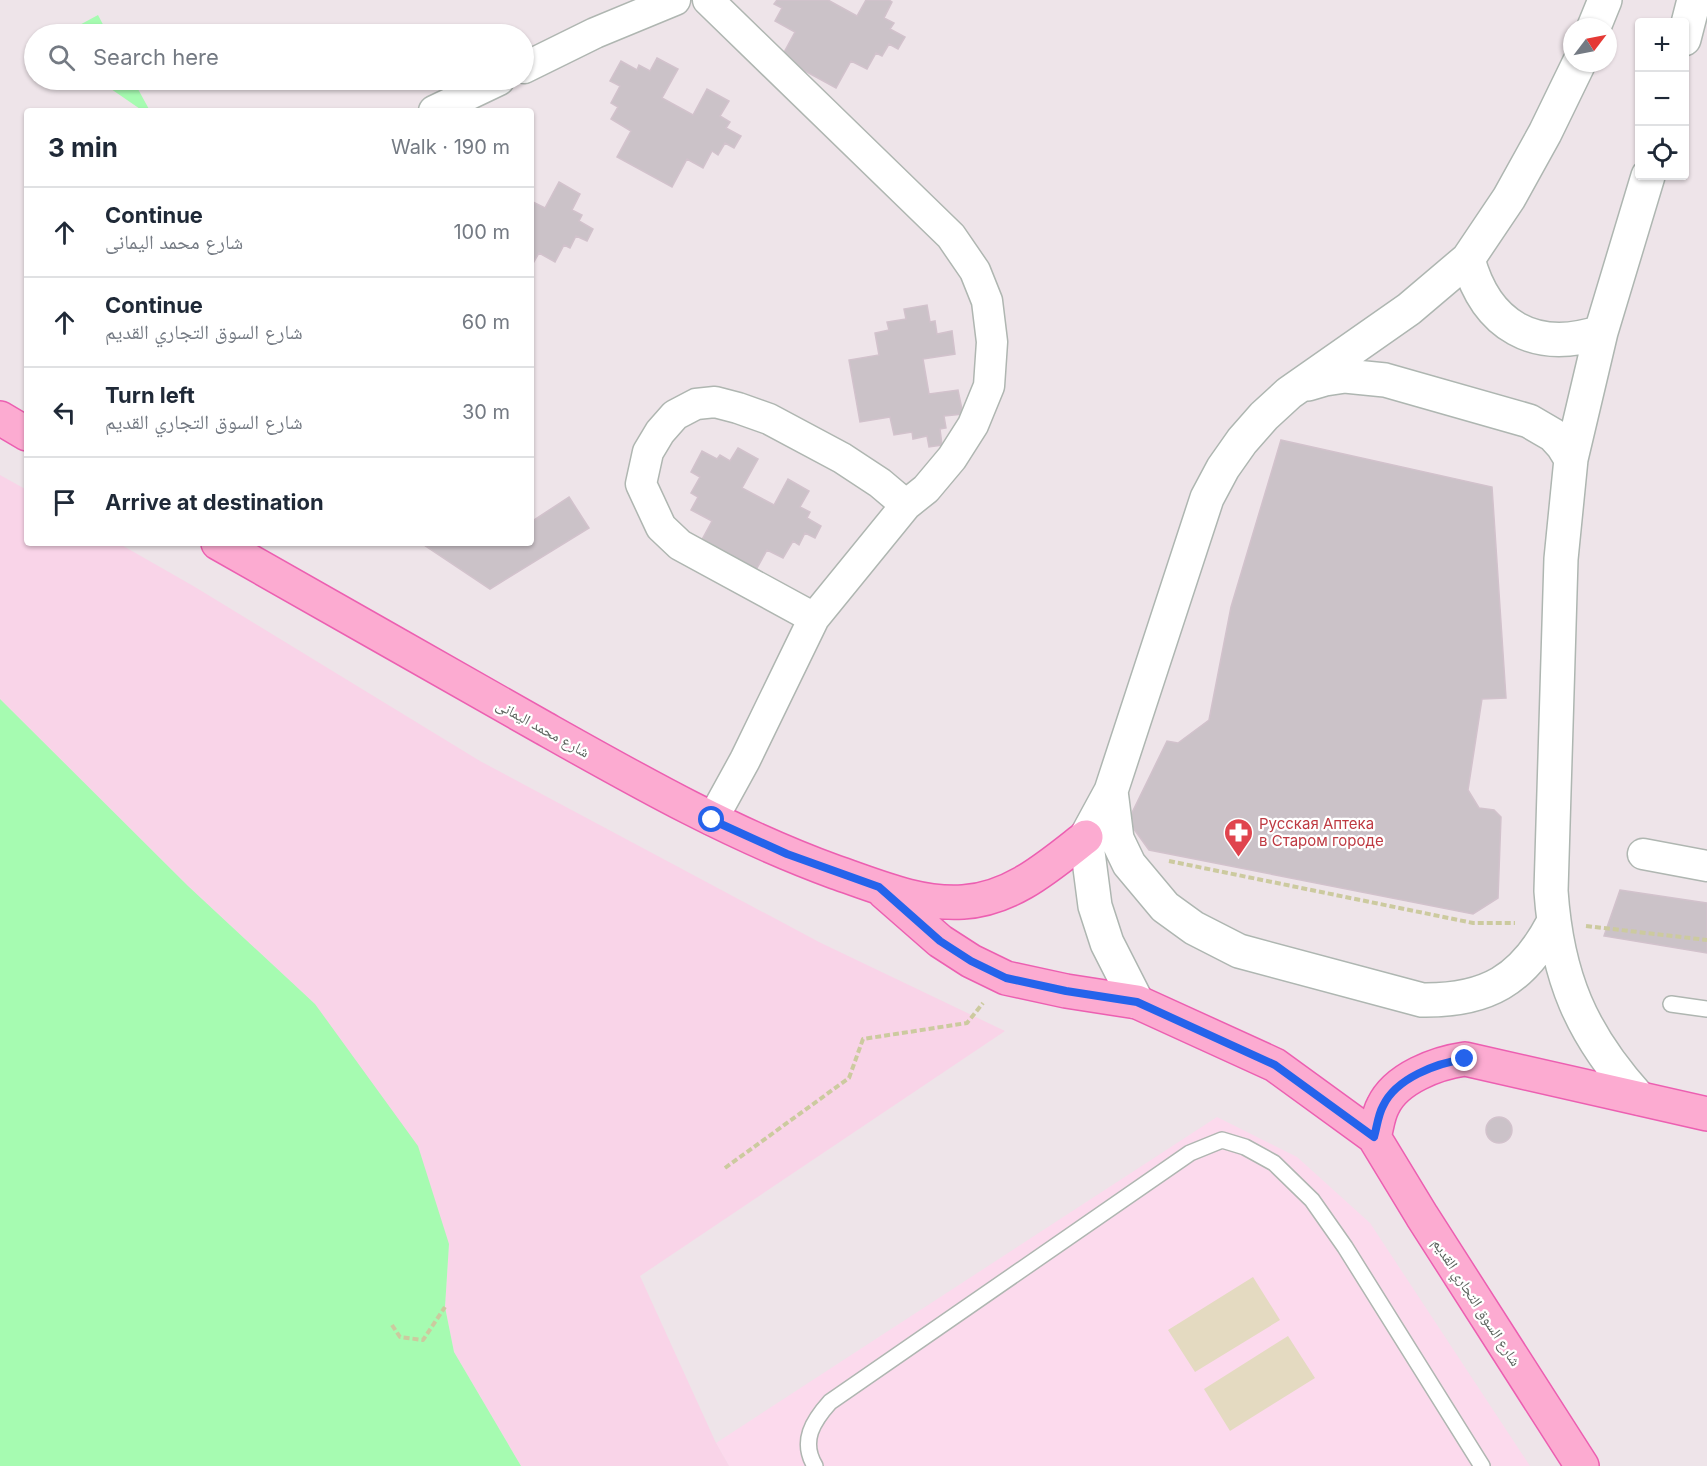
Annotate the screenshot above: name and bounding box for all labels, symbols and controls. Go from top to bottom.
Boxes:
north arrow [1563,18,1617,72]
map controls [1635,18,1689,180]
button: + [1635,18,1689,72]
search box [24,24,534,90]
icon: search [45,41,78,74]
text: Search here [93,44,219,70]
button: − [1635,72,1689,126]
button: locate [1635,126,1689,180]
text: 3 min [48,132,118,163]
text: Walk · 190 m [391,135,510,159]
text: Continue [105,202,203,228]
icon: ahead [48,216,81,249]
text: 100 m [453,220,510,244]
text: شارع محمد اليمانى [105,230,243,254]
text: Continue [105,292,203,318]
icon: ahead [48,306,81,339]
text: 60 m [462,310,510,334]
text: شارع السوق التجاري القديم [105,320,303,344]
text: Turn left [105,382,195,408]
icon: left [48,396,81,429]
text: 30 m [462,400,510,424]
text: شارع السوق التجاري القديم [105,410,303,434]
icon: arrive [48,486,81,519]
text: Arrive at destination [105,489,324,515]
street label: شارع محمد اليمانى [493,695,593,762]
route start [698,806,724,832]
place label: Русская Аптека в Старом городе [1259,814,1384,850]
pharmacy icon: Русская Аптека в Старом городе [1222,816,1254,858]
route end [1451,1045,1477,1071]
street label: شارع السوق التجاري القديم [1426,1235,1525,1371]

